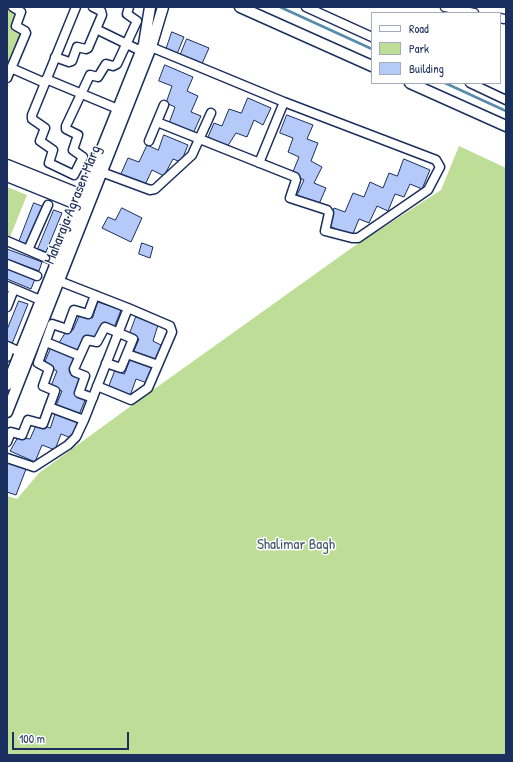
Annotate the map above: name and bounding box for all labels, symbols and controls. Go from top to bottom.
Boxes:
legend [371,12,501,84]
text: Road [409,20,429,37]
text: Park [409,40,429,57]
text: Building [409,60,444,77]
street label: Maharaja Agrasen Marg [41,143,105,267]
park label: Shalimar Bagh [257,536,335,554]
scale bar [14,724,131,750]
text: 100 m [19,730,45,747]

